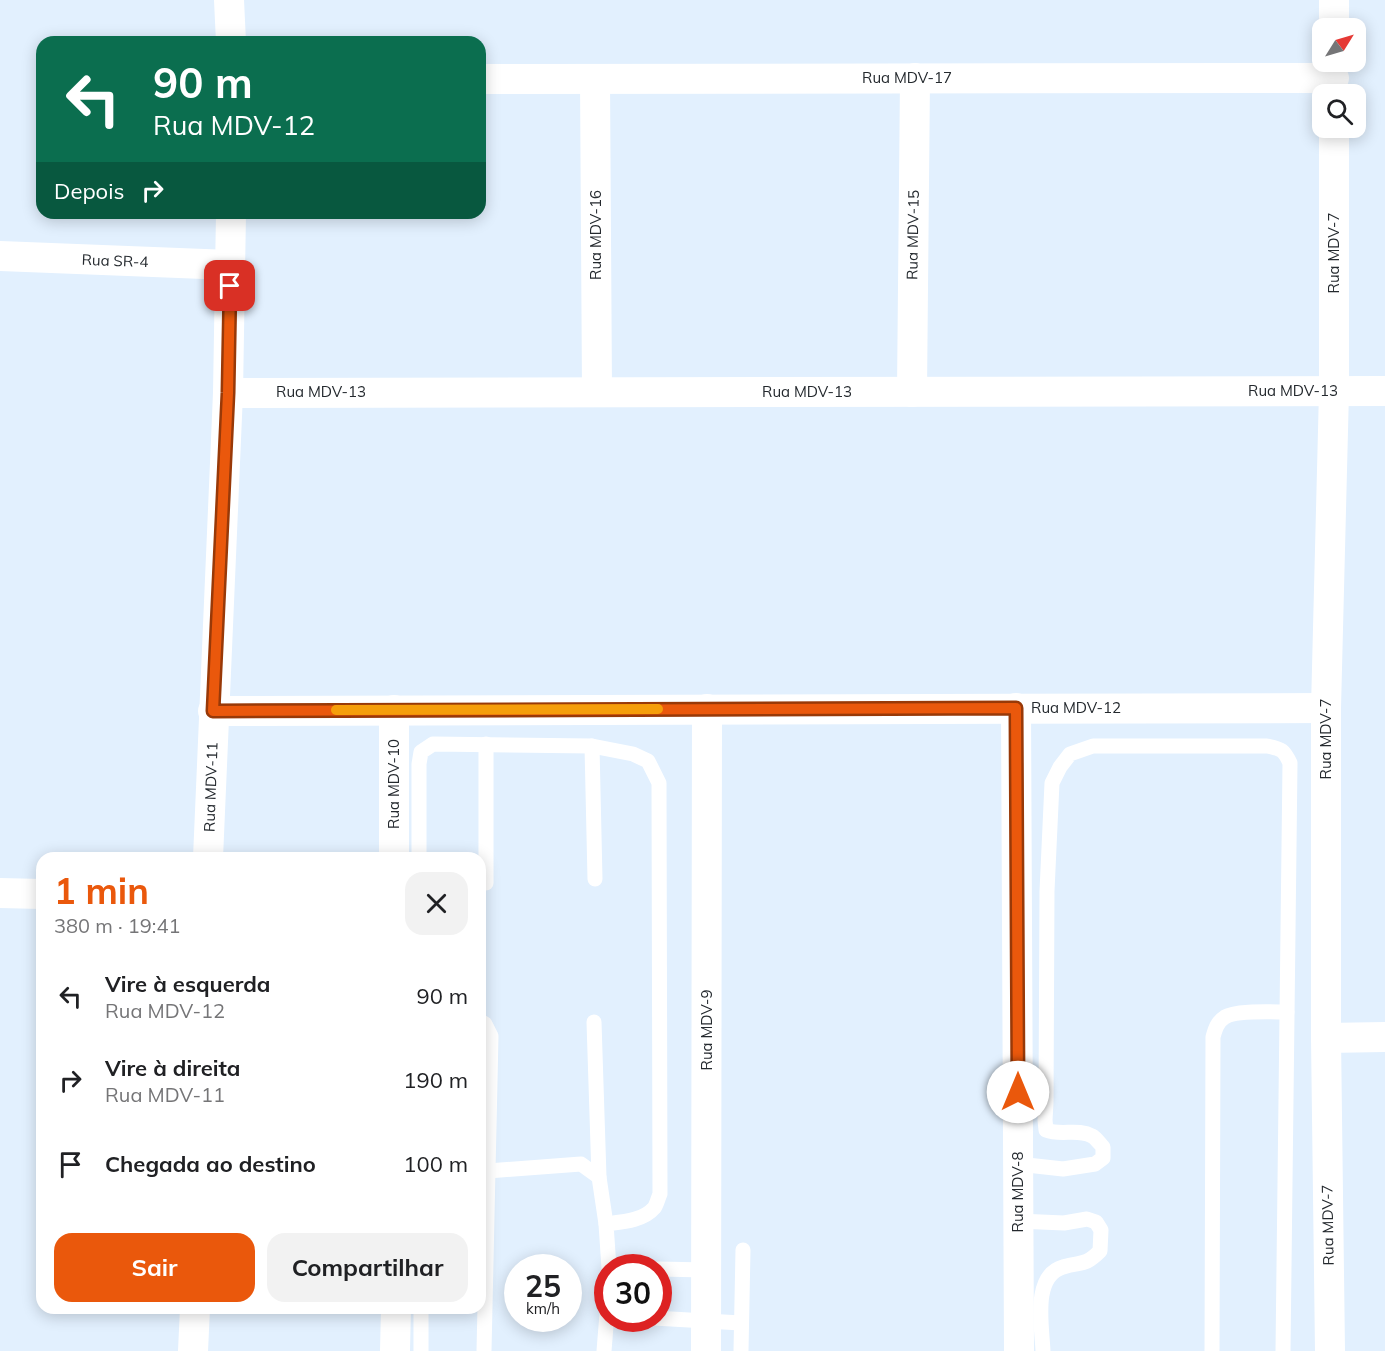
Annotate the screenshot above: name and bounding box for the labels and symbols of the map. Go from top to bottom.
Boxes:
north arrow [1312,18,1366,72]
street label: Rua MDV-17 [862,68,952,87]
street label: Rua MDV-16 [586,190,605,280]
street label: Rua MDV-15 [902,190,923,280]
street label: Rua MDV-7 [1324,213,1343,293]
street label: Rua SR-4 [81,250,149,271]
pin [204,260,255,311]
street label: Rua MDV-13 [1248,381,1338,400]
street label: Rua MDV-13 [276,382,366,401]
street label: Rua MDV-13 [762,382,852,401]
street label: Rua MDV-12 [1031,698,1121,717]
street label: Rua MDV-7 [1316,699,1335,779]
street label: Rua MDV-10 [384,739,403,829]
street label: Rua MDV-11 [199,742,222,832]
street label: Rua MDV-9 [697,990,716,1070]
position arrow [986,1060,1050,1124]
street label: Rua MDV-8 [1008,1152,1027,1232]
street label: Rua MDV-7 [1317,1184,1338,1266]
speed limit sign: 30 [594,1254,672,1332]

